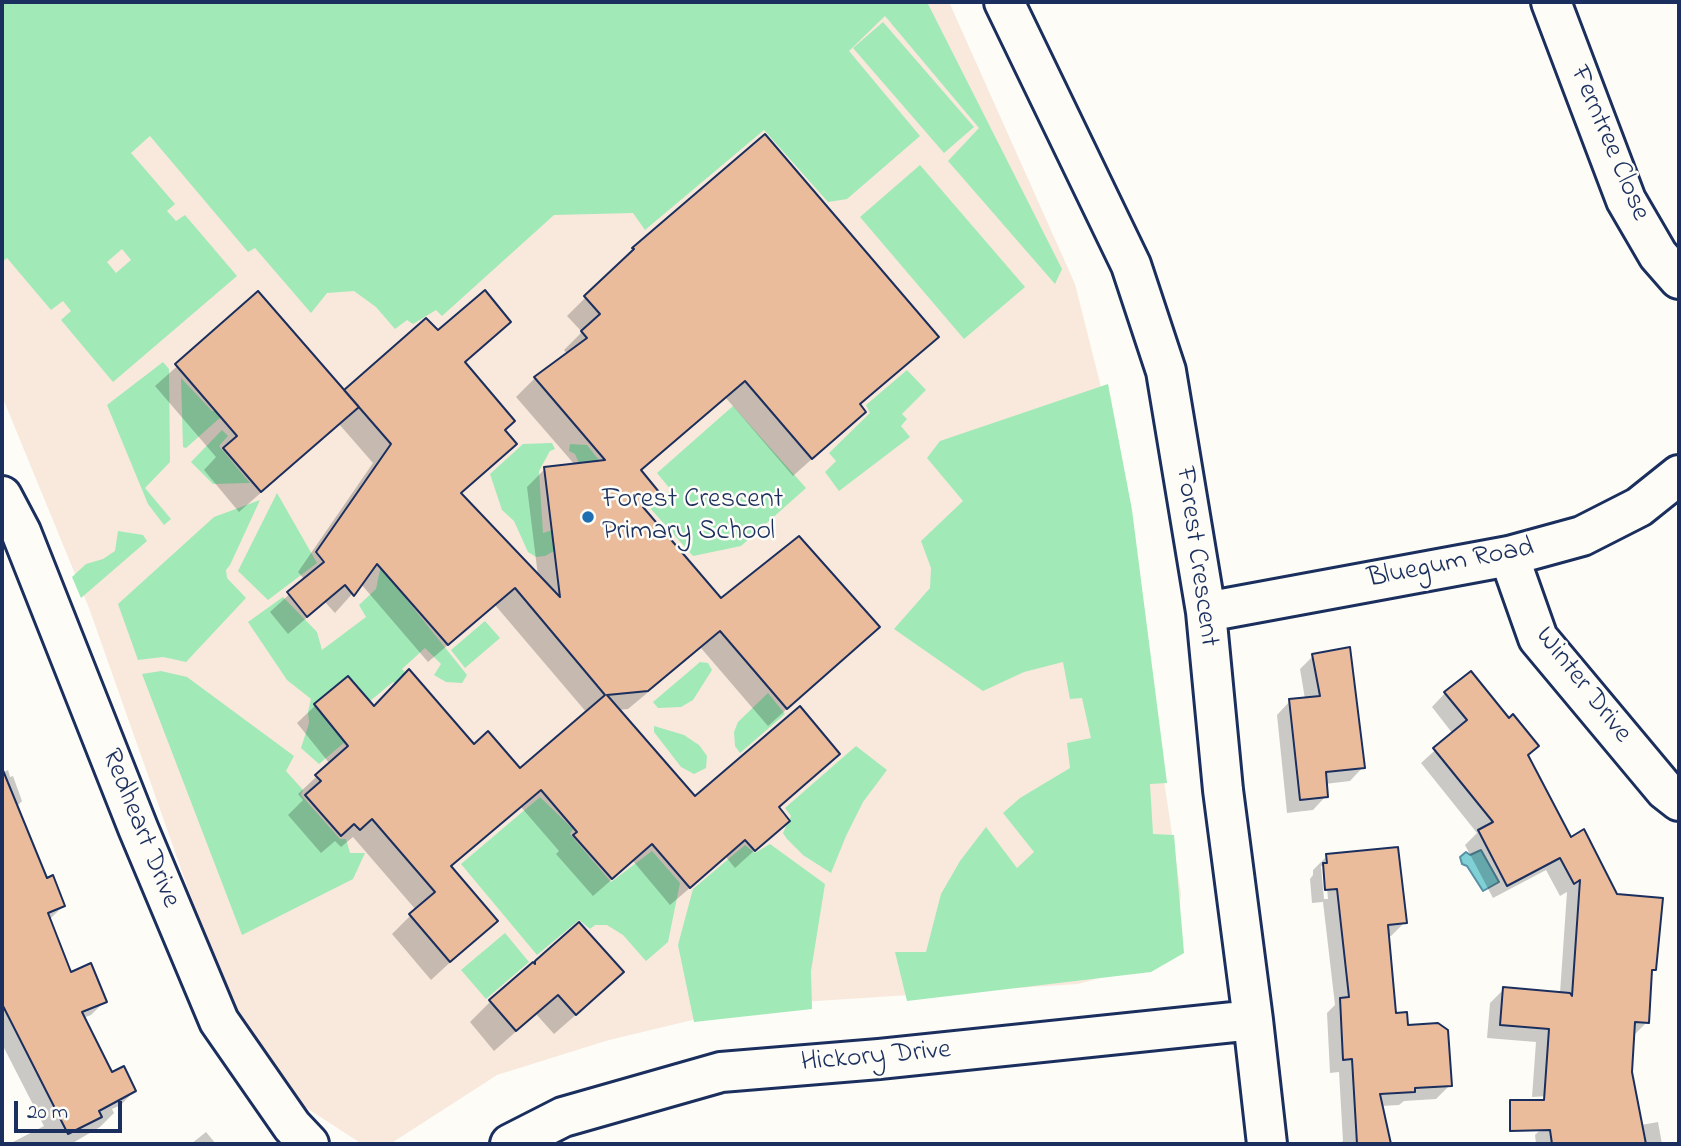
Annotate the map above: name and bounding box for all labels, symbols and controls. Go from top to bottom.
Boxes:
street label: Ferntree Close [1560,62,1656,226]
street label: Forest Crescent [1166,465,1224,649]
place label: Forest Crescent Primary School [602,484,783,550]
marker: Forest Crescent Primary School [580,509,596,525]
street label: Bluegum Road [1365,532,1537,598]
street label: Winter Drive [1526,621,1638,751]
street label: Redheart Drive [92,745,186,913]
street label: Hickory Drive [800,1035,952,1081]
scale bar [18,1086,126,1130]
text: 20 m [27,1098,68,1128]

